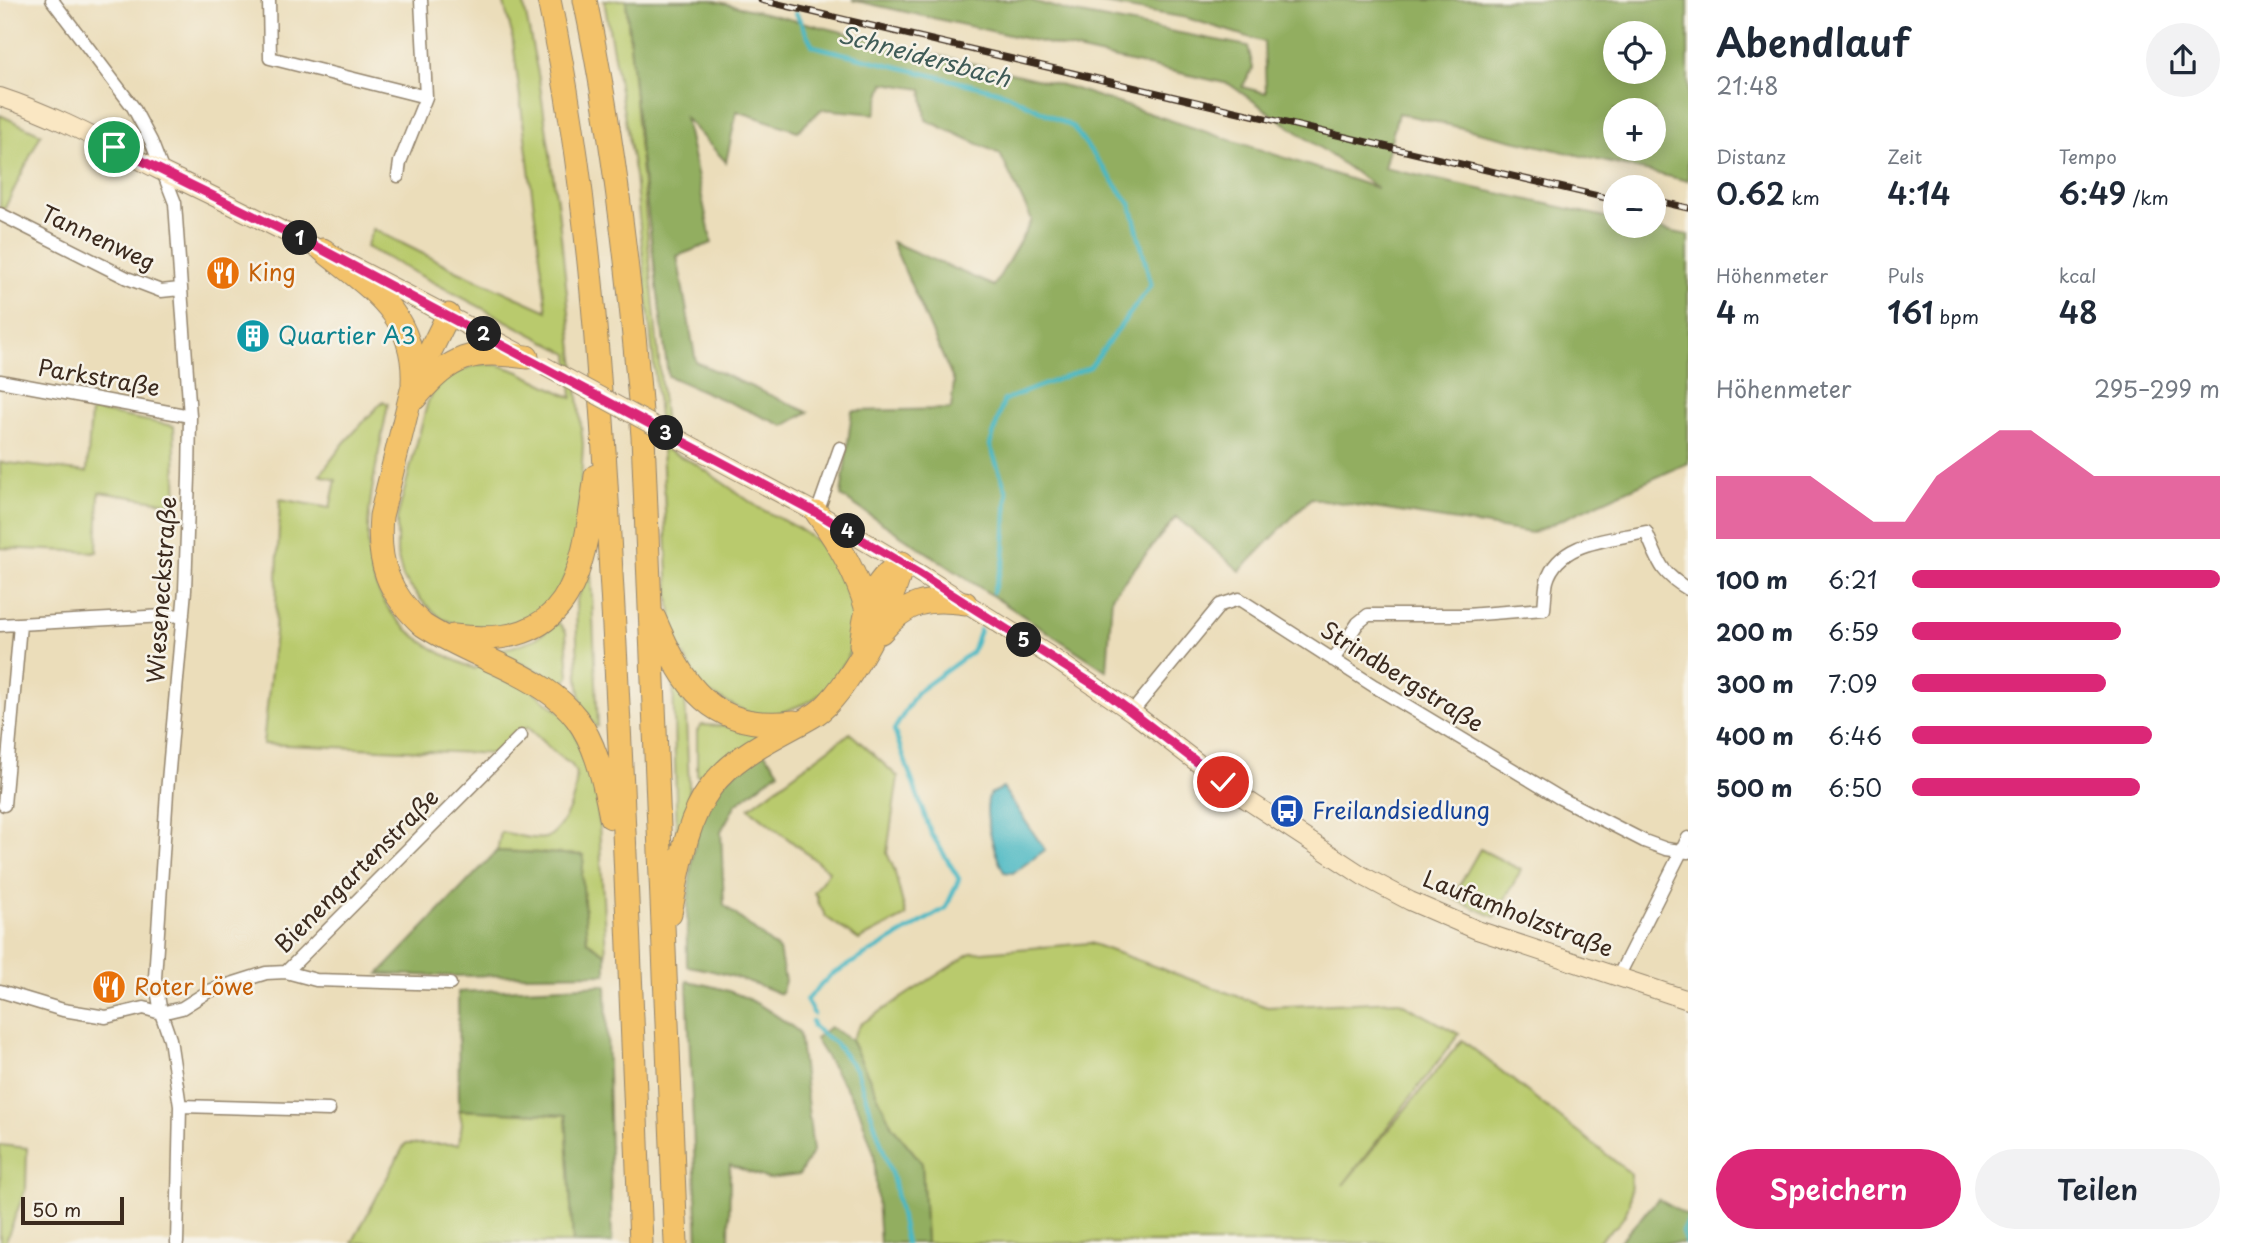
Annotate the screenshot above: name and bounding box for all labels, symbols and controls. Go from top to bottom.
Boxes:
text: Abendlauf [1716,13,1910,70]
water label: Schneidersbach [835,15,1015,96]
map controls [1603,21,1666,238]
button: locate [1603,21,1666,84]
button: share [2146,23,2220,97]
text: 21:48 [1716,68,1779,103]
button: + [1603,98,1666,161]
pin [84,117,144,177]
icon: arrive [95,128,133,166]
text: Distanz [1716,142,1786,170]
text: Zeit [1887,142,1922,170]
text: Tempo [2059,142,2117,170]
text: 0.62 [1716,170,1785,215]
text: 4:14 [1887,170,1951,215]
text: 6:49 [2059,170,2126,215]
button: − [1603,175,1666,238]
text: km [1785,183,1820,211]
text: /km [2126,183,2169,211]
street label: Tannenweg [35,195,162,279]
pin: 1 [282,220,318,256]
text: 1 [295,223,304,251]
restaurant icon: King [204,254,242,292]
place label: King [248,254,296,289]
text: Höhenmeter [1716,261,1828,289]
text: Puls [1887,261,1924,289]
text: kcal [2059,261,2097,289]
text: 4 [1716,289,1736,334]
text: 161 [1887,289,1933,334]
text: 48 [2059,289,2098,334]
text: m [1736,302,1760,330]
text: bpm [1933,302,1979,330]
pin: 2 [466,316,502,352]
building icon: Quartier A3 [234,317,272,355]
place label: Quartier A3 [278,317,416,352]
text: 2 [477,319,490,347]
street label: Parkstraße [36,349,163,404]
text: Höhenmeter [1716,371,1852,406]
text: 295–299 m [2094,371,2220,406]
pin: 3 [648,416,684,450]
text: 3 [659,418,672,446]
street label: Wieseneckstraße [137,495,185,685]
pin: 4 [830,514,866,548]
text: 4 [841,516,854,544]
text: 100 m [1716,562,1788,597]
text: 6:21 [1828,562,1877,597]
street label: Strindbergstraße [1314,611,1491,740]
text: 200 m [1716,614,1793,649]
text: 6:59 [1828,614,1879,649]
pin: 5 [1006,622,1042,658]
text: 5 [1017,625,1030,653]
text: 300 m [1716,666,1794,701]
text: 7:09 [1828,666,1878,701]
text: 400 m [1716,718,1794,753]
text: 6:46 [1828,718,1882,753]
pin [1193,752,1253,812]
icon: check [1204,763,1242,801]
text: 500 m [1716,770,1793,805]
text: 6:50 [1828,770,1882,805]
street label: Bienengartenstraße [266,780,446,960]
bus stop icon: Freilandsiedlung [1268,792,1306,830]
place label: Freilandsiedlung [1312,792,1490,827]
street label: Laufamholzstraße [1418,860,1619,965]
restaurant icon: Roter Löwe [90,968,128,1006]
place label: Roter Löwe [134,968,254,1003]
button: Speichern [1716,1149,1961,1229]
button: Teilen [1975,1149,2220,1229]
scale bar [21,1194,124,1226]
text: 50 m [32,1195,81,1223]

